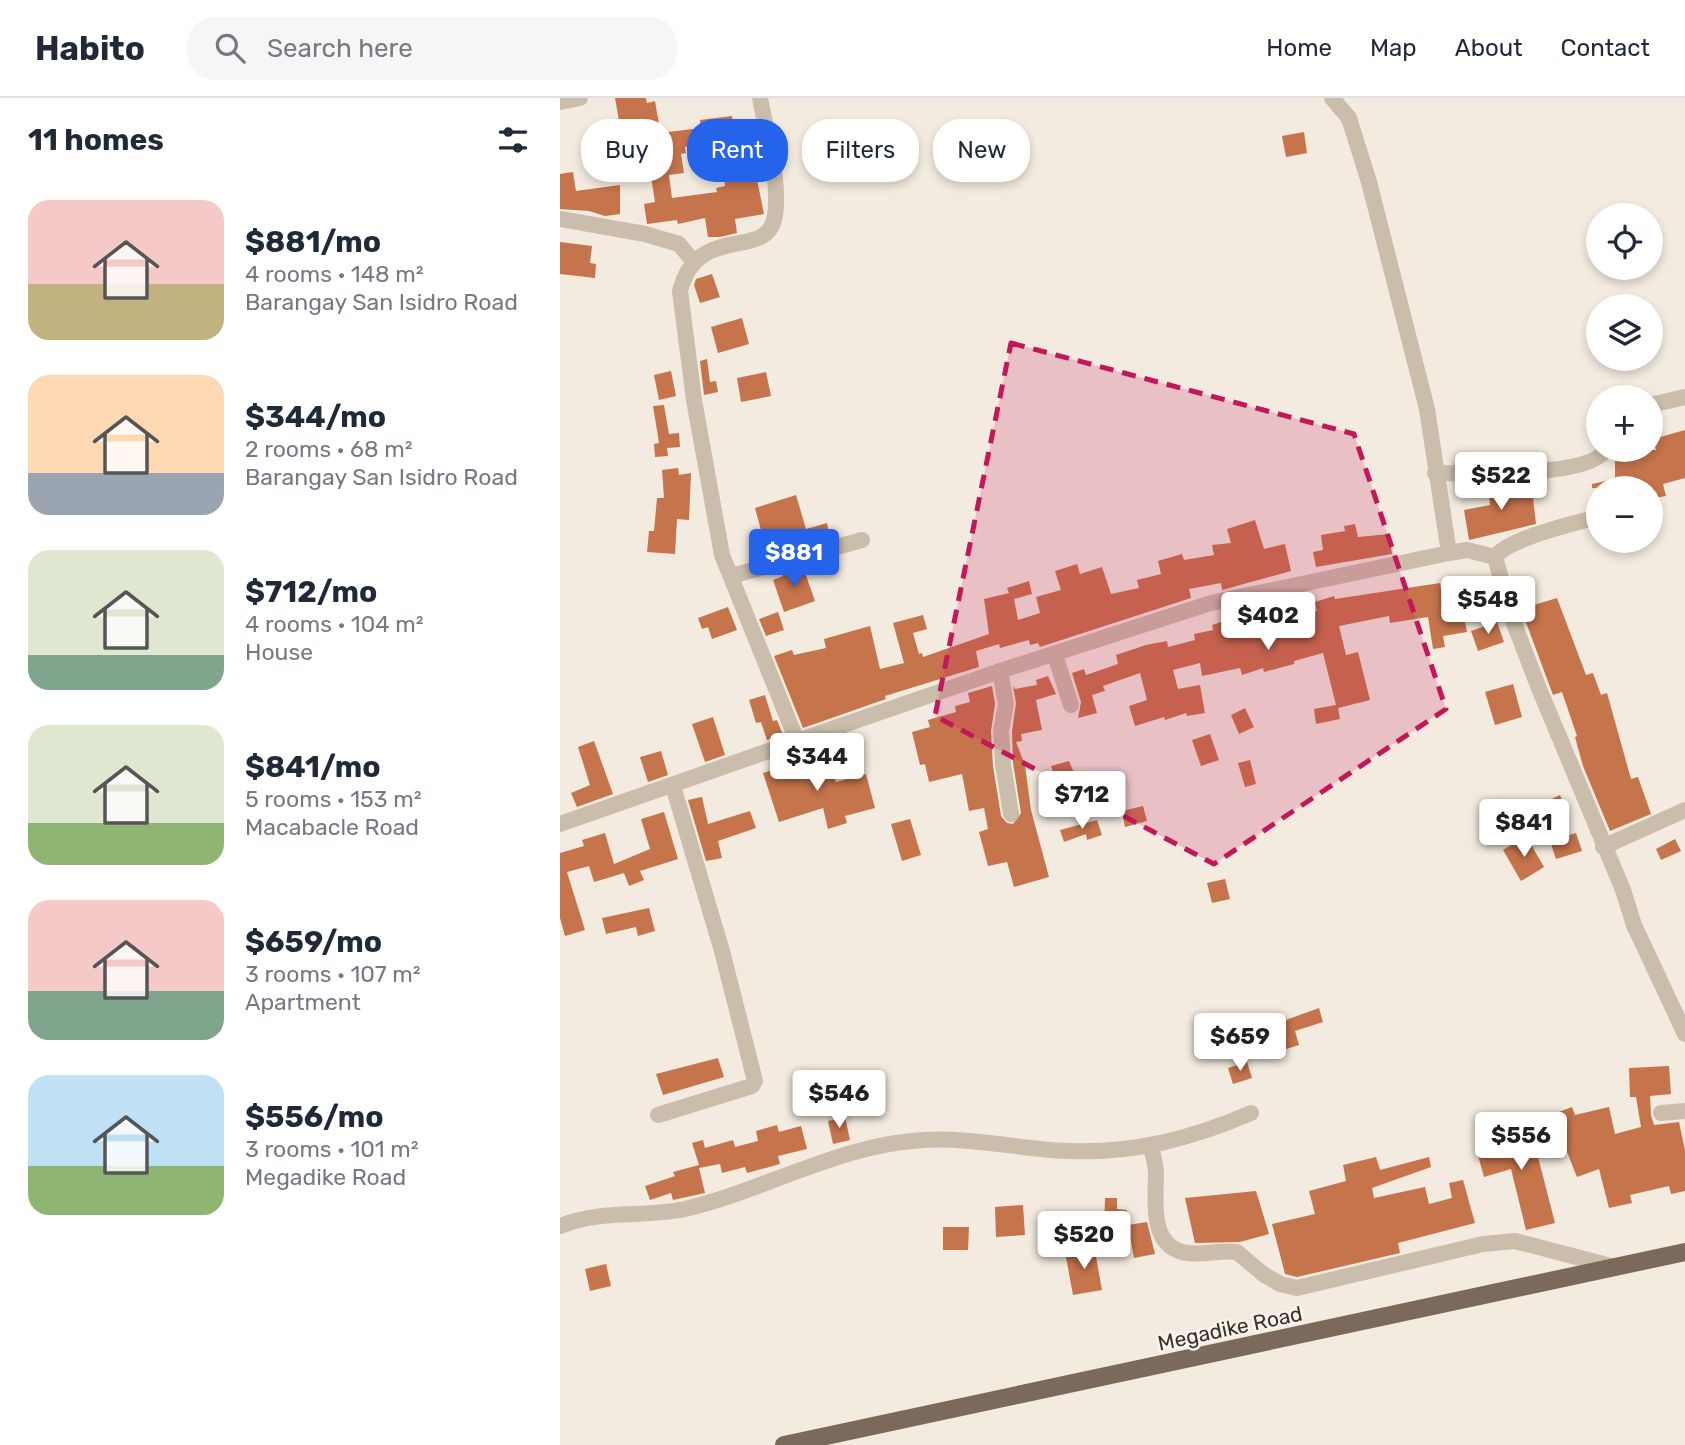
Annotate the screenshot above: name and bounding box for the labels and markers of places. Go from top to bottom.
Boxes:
pin: $522 [1460,452,1542,512]
pin: $881 [753,530,835,589]
pin: $548 [1447,576,1529,636]
pin: $402 [1227,592,1309,652]
pin: $344 [776,734,858,793]
pin: $712 [1041,772,1123,831]
pin: $841 [1483,800,1565,859]
pin: $659 [1199,1014,1281,1073]
pin: $546 [798,1070,880,1130]
pin: $556 [1480,1112,1562,1172]
pin: $520 [1043,1212,1125,1271]

